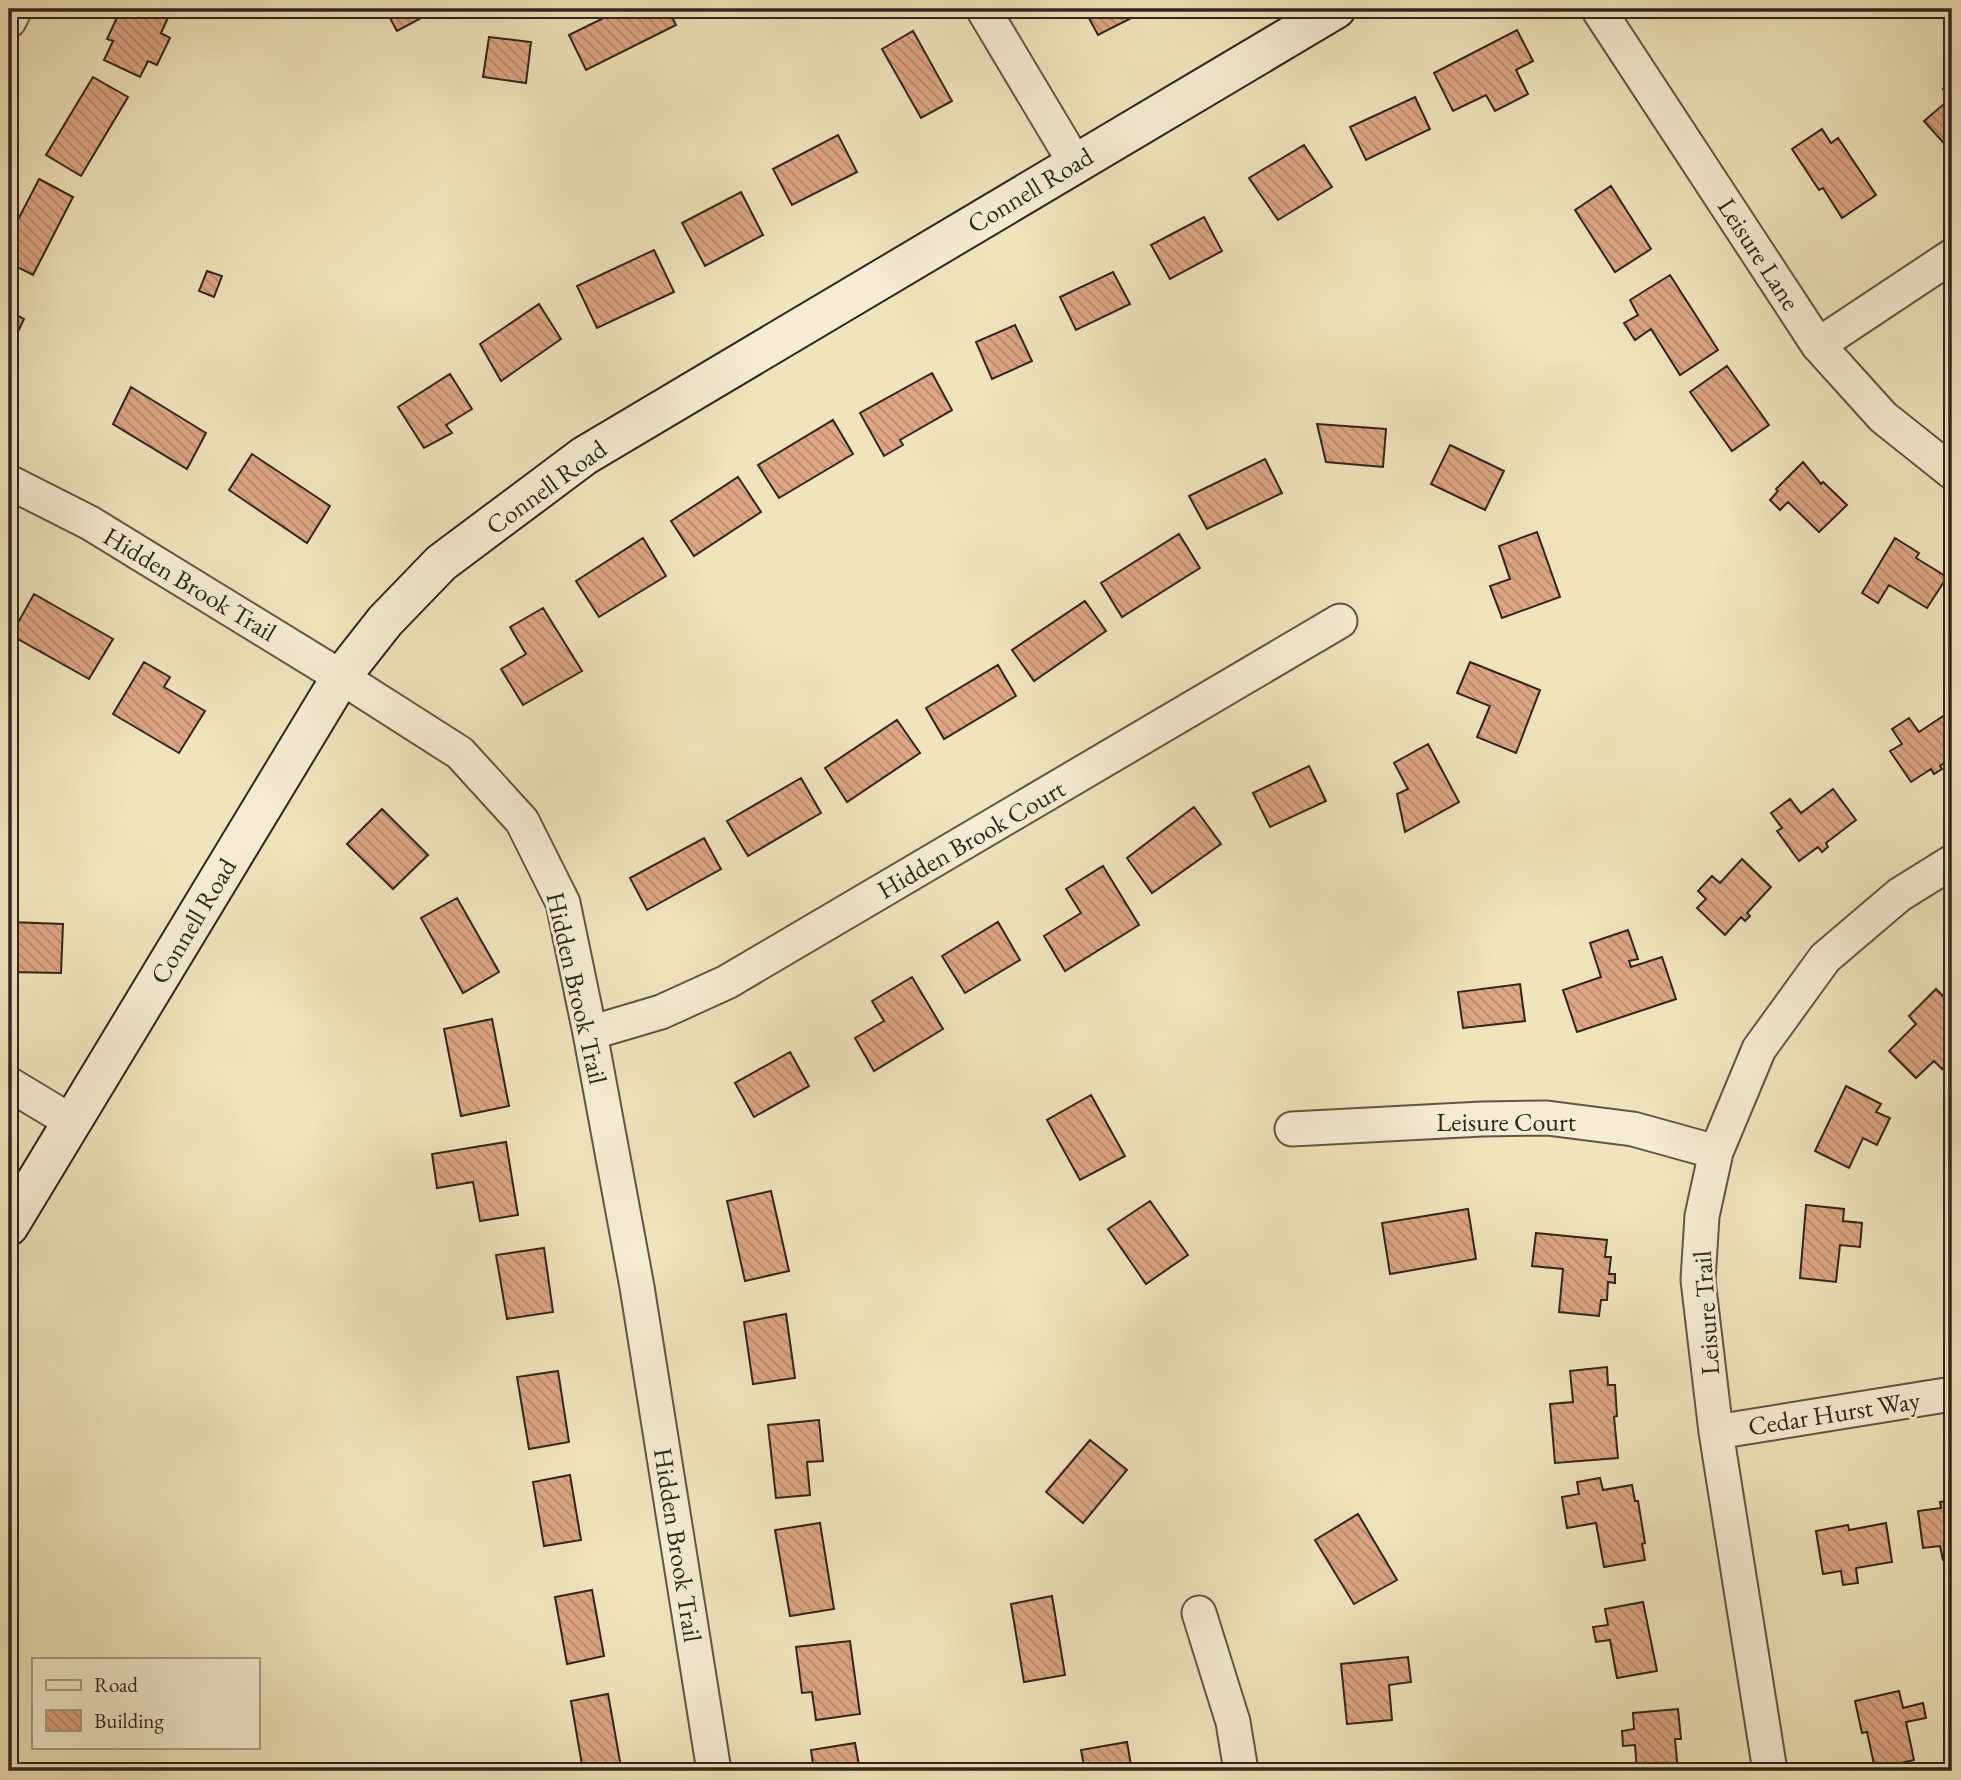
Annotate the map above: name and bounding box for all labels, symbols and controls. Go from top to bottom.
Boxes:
street label: Connell Road [961,139,1100,241]
street label: Leisure Lane [1710,191,1808,317]
street label: Connell Road [479,431,614,542]
street label: Hidden Brook Trail [97,519,283,649]
street label: Hidden Brook Court [871,771,1071,907]
street label: Connell Road [142,851,244,990]
street label: Hidden Brook Trail [538,889,616,1087]
street label: Leisure Court [1436,1105,1576,1139]
street label: Leisure Trail [1685,1250,1727,1376]
street label: Cedar Hurst Way [1746,1383,1923,1443]
street label: Hidden Brook Trail [646,1446,710,1644]
legend [32,1658,259,1748]
text: Road [94,1671,138,1698]
text: Building [94,1707,164,1734]

